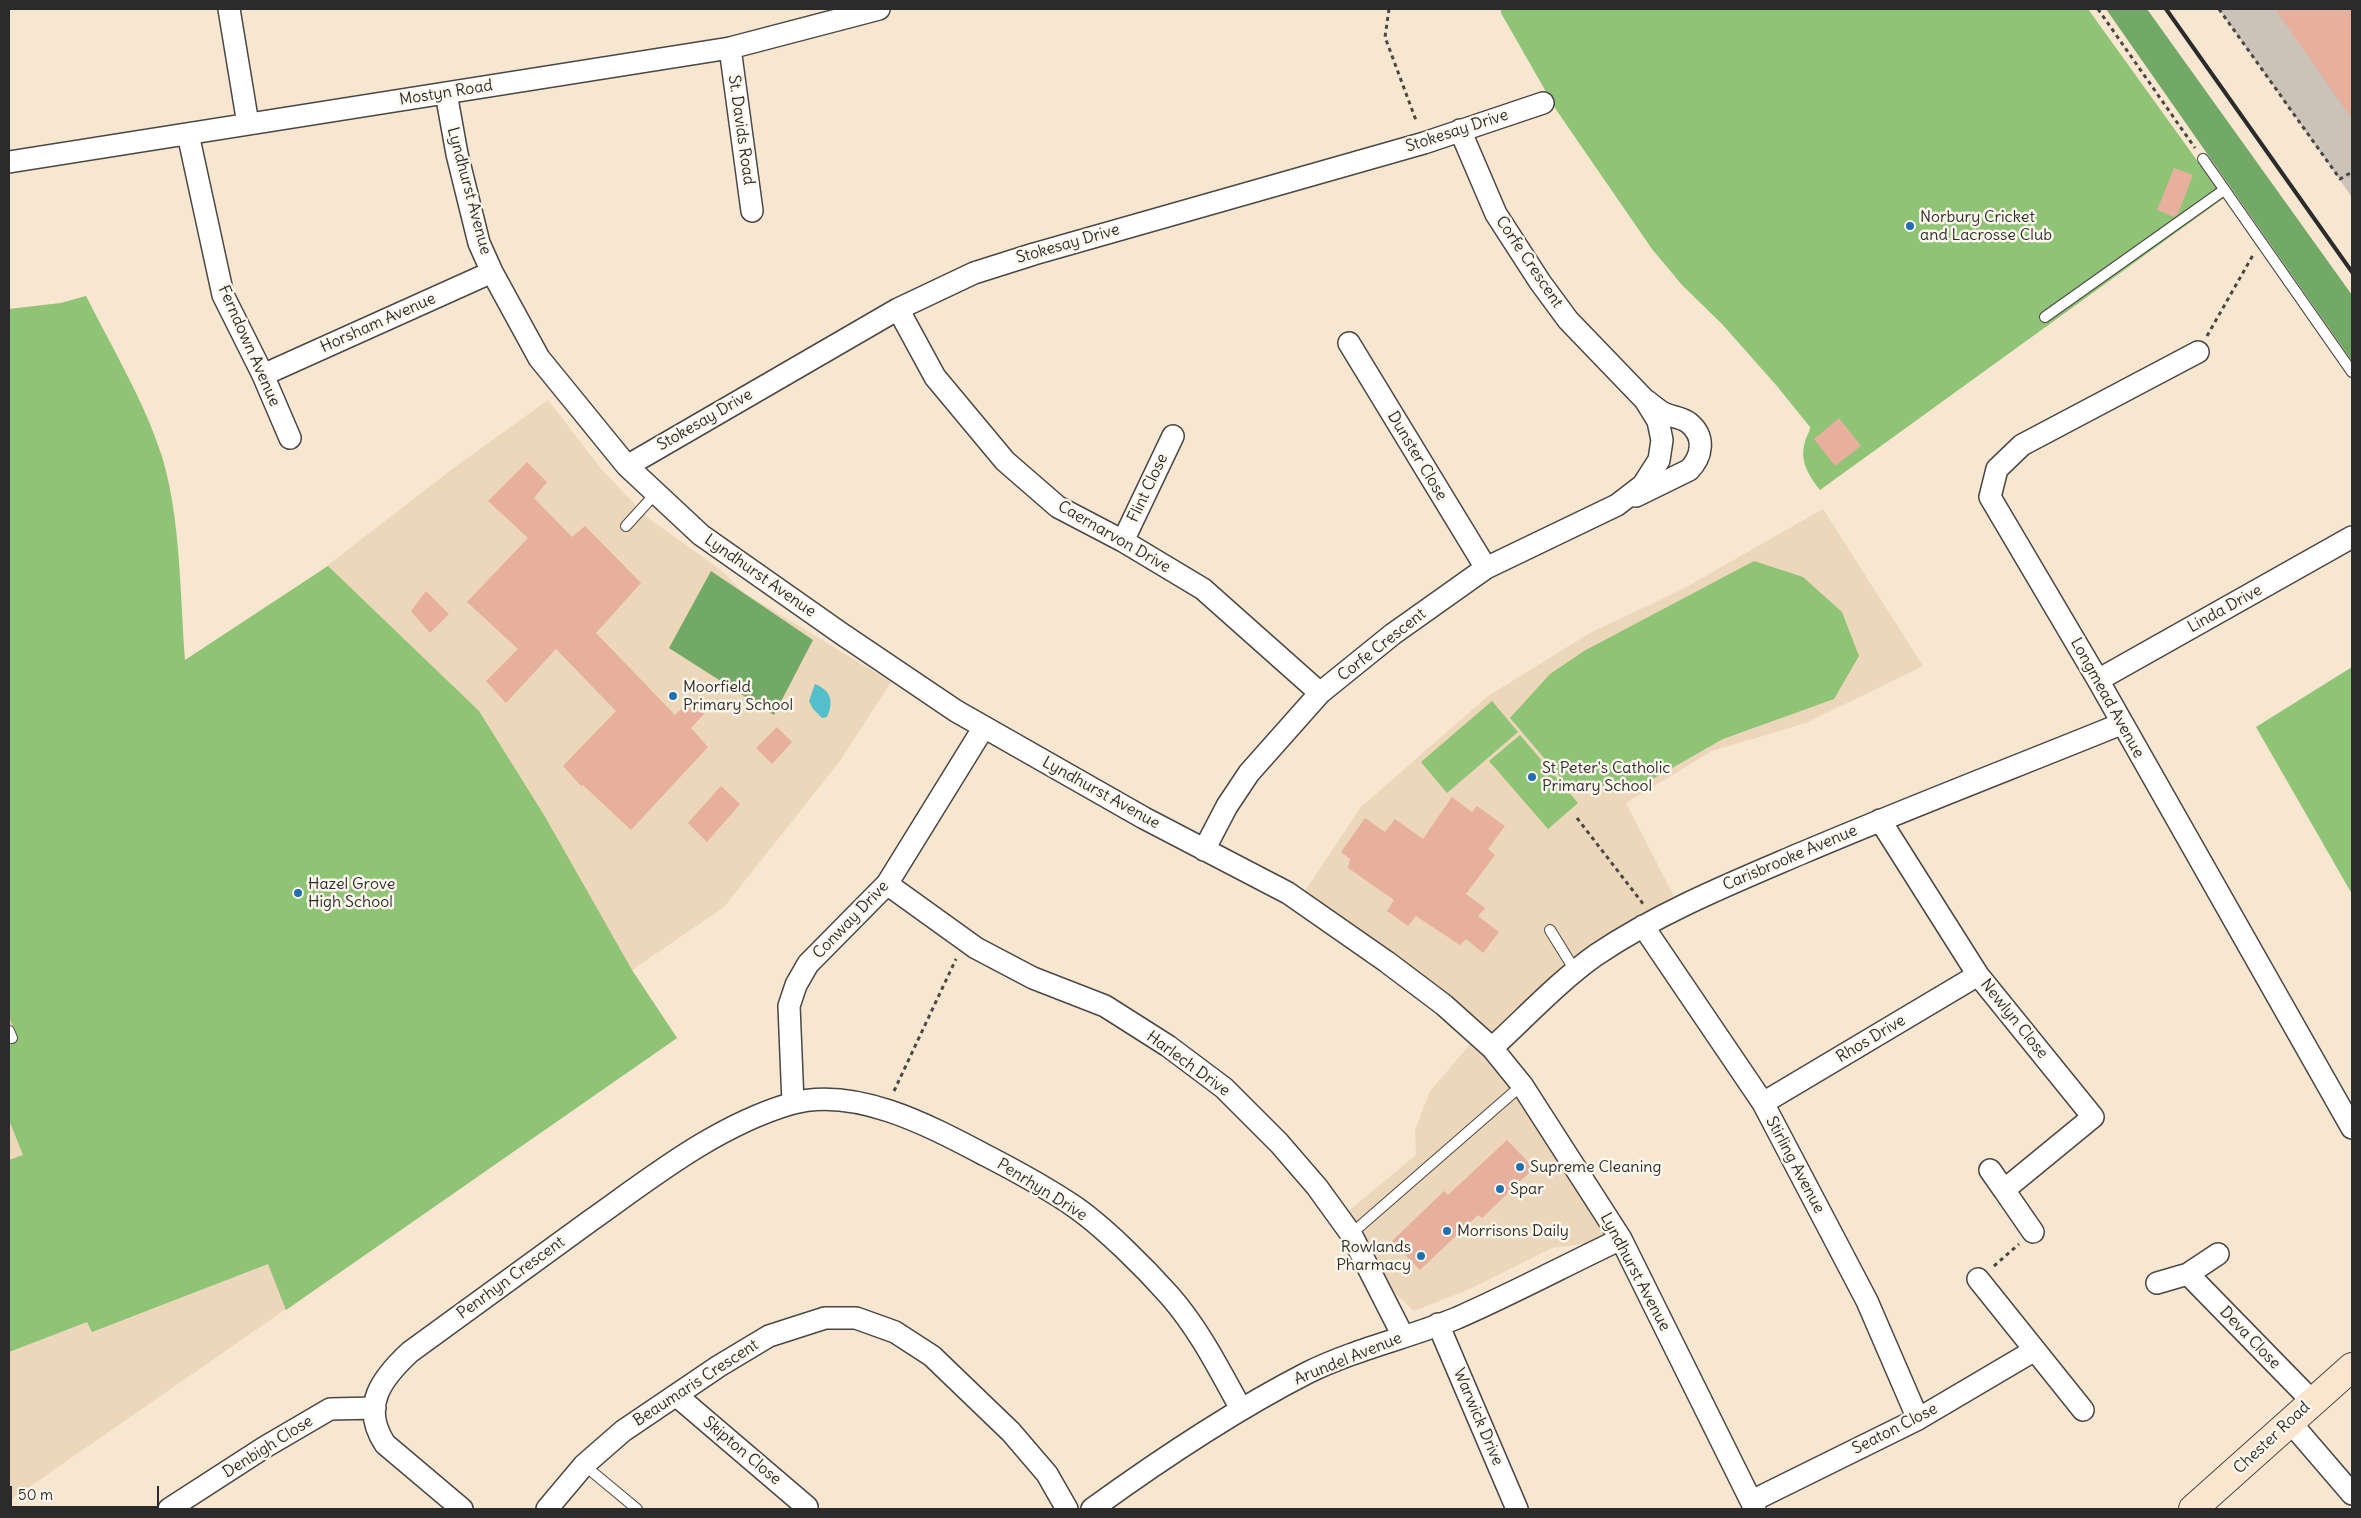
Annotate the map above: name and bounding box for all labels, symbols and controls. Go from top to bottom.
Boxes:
street label: St. Davids Road [724,74,758,186]
street label: Mostyn Road [398,76,494,110]
street label: Stokesay Drive [1403,105,1511,157]
street label: Lyndhurst Avenue [443,125,495,257]
place label: Norbury Cricket and Lacrosse Club [1920,207,2052,245]
street label: Corfe Crescent [1491,212,1567,312]
street label: Stokesay Drive [1014,220,1122,268]
marker: Norbury Cricket and Lacrosse Club [1904,220,1916,232]
street label: Ferndown Avenue [214,283,284,409]
street label: Horsham Avenue [317,289,439,357]
street label: Stokesay Drive [654,385,756,455]
street label: Dunster Close [1383,408,1451,504]
street label: Flint Close [1124,451,1172,525]
street label: Caernarvon Drive [1054,497,1174,577]
street label: Lyndhurst Avenue [701,530,819,622]
street label: Linda Drive [2185,581,2265,637]
street label: Corfe Crescent [1334,605,1430,685]
street label: Longmead Avenue [2066,635,2148,761]
place label: Moorfield Primary School [683,677,793,715]
marker: Moorfield Primary School [667,690,679,702]
street label: Lyndhurst Avenue [1039,753,1163,833]
place label: St Peter's Catholic Primary School [1542,758,1670,796]
marker: St Peter's Catholic Primary School [1526,771,1538,783]
street label: Carisbrooke Avenue [1720,821,1860,895]
place label: Hazel Grove High School [308,874,395,912]
street label: Conway Drive [809,877,893,963]
marker: Hazel Grove High School [292,887,304,899]
street label: Newlyn Close [1976,975,2052,1063]
street label: Rhos Drive [1833,1011,1909,1067]
street label: Harlech Drive [1143,1027,1233,1101]
street label: Stirling Avenue [1761,1113,1829,1217]
street label: Penrhyn Drive [993,1155,1091,1225]
place label: Supreme Cleaning [1530,1157,1661,1177]
marker: Supreme Cleaning [1514,1161,1526,1173]
place label: Spar [1510,1179,1544,1199]
marker: Spar [1494,1183,1506,1195]
street label: Lyndhurst Avenue [1596,1209,1674,1335]
place label: Morrisons Daily [1457,1221,1569,1241]
marker: Morrisons Daily [1441,1225,1453,1237]
street label: Penrhyn Crescent [454,1233,568,1323]
place label: Rowlands Pharmacy [1336,1237,1411,1275]
marker: Rowlands Pharmacy [1415,1250,1427,1262]
street label: Deva Close [2215,1303,2285,1373]
street label: Arundel Avenue [1291,1329,1405,1389]
street label: Beaumaris Crescent [630,1335,762,1431]
street label: Warwick Drive [1449,1365,1507,1469]
street label: Chester Road [2230,1398,2314,1478]
street label: Seaton Close [1849,1399,1941,1459]
street label: Denbigh Close [219,1412,317,1482]
street label: Skipton Close [699,1413,785,1489]
scale bar [12,1476,161,1508]
text: 50 m [18,1485,53,1504]

